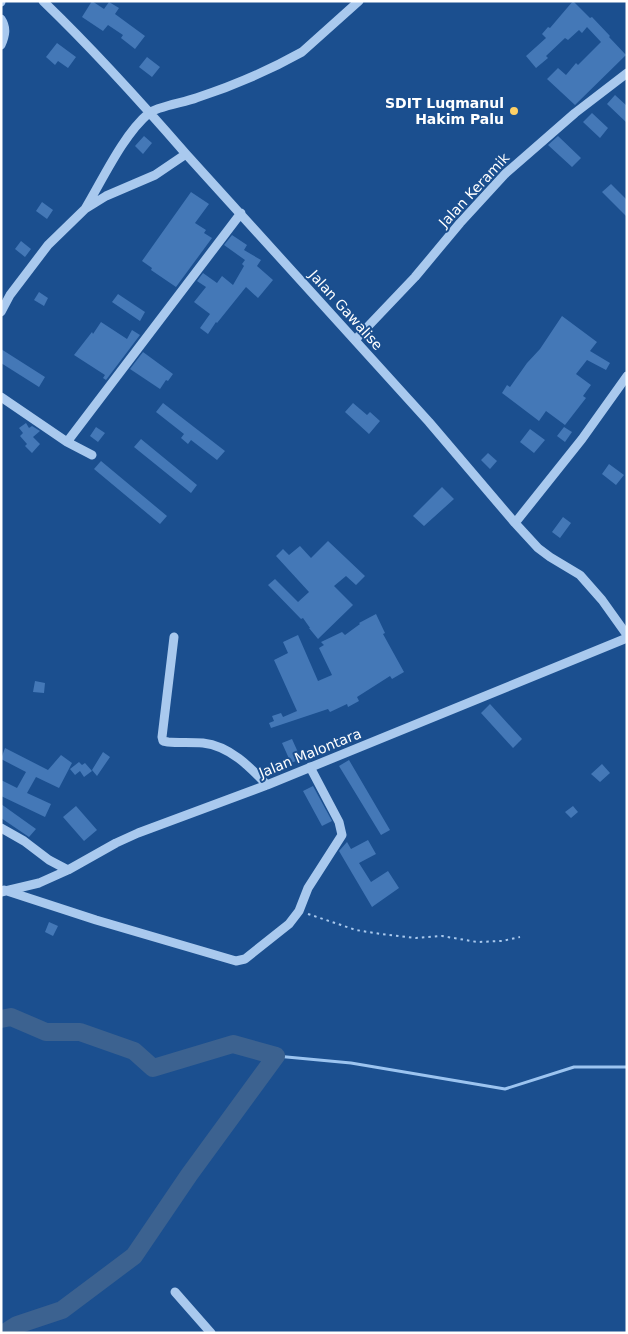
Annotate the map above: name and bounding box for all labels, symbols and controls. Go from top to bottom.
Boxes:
place label: SDIT Luqmanul Hakim Palu [385,95,504,127]
marker: SDIT Luqmanul Hakim Palu [508,105,520,117]
street label: Jalan Keramik [435,149,513,231]
street label: Jalan Gawalise [305,266,386,353]
street label: Jalan Malontara [256,725,363,781]

